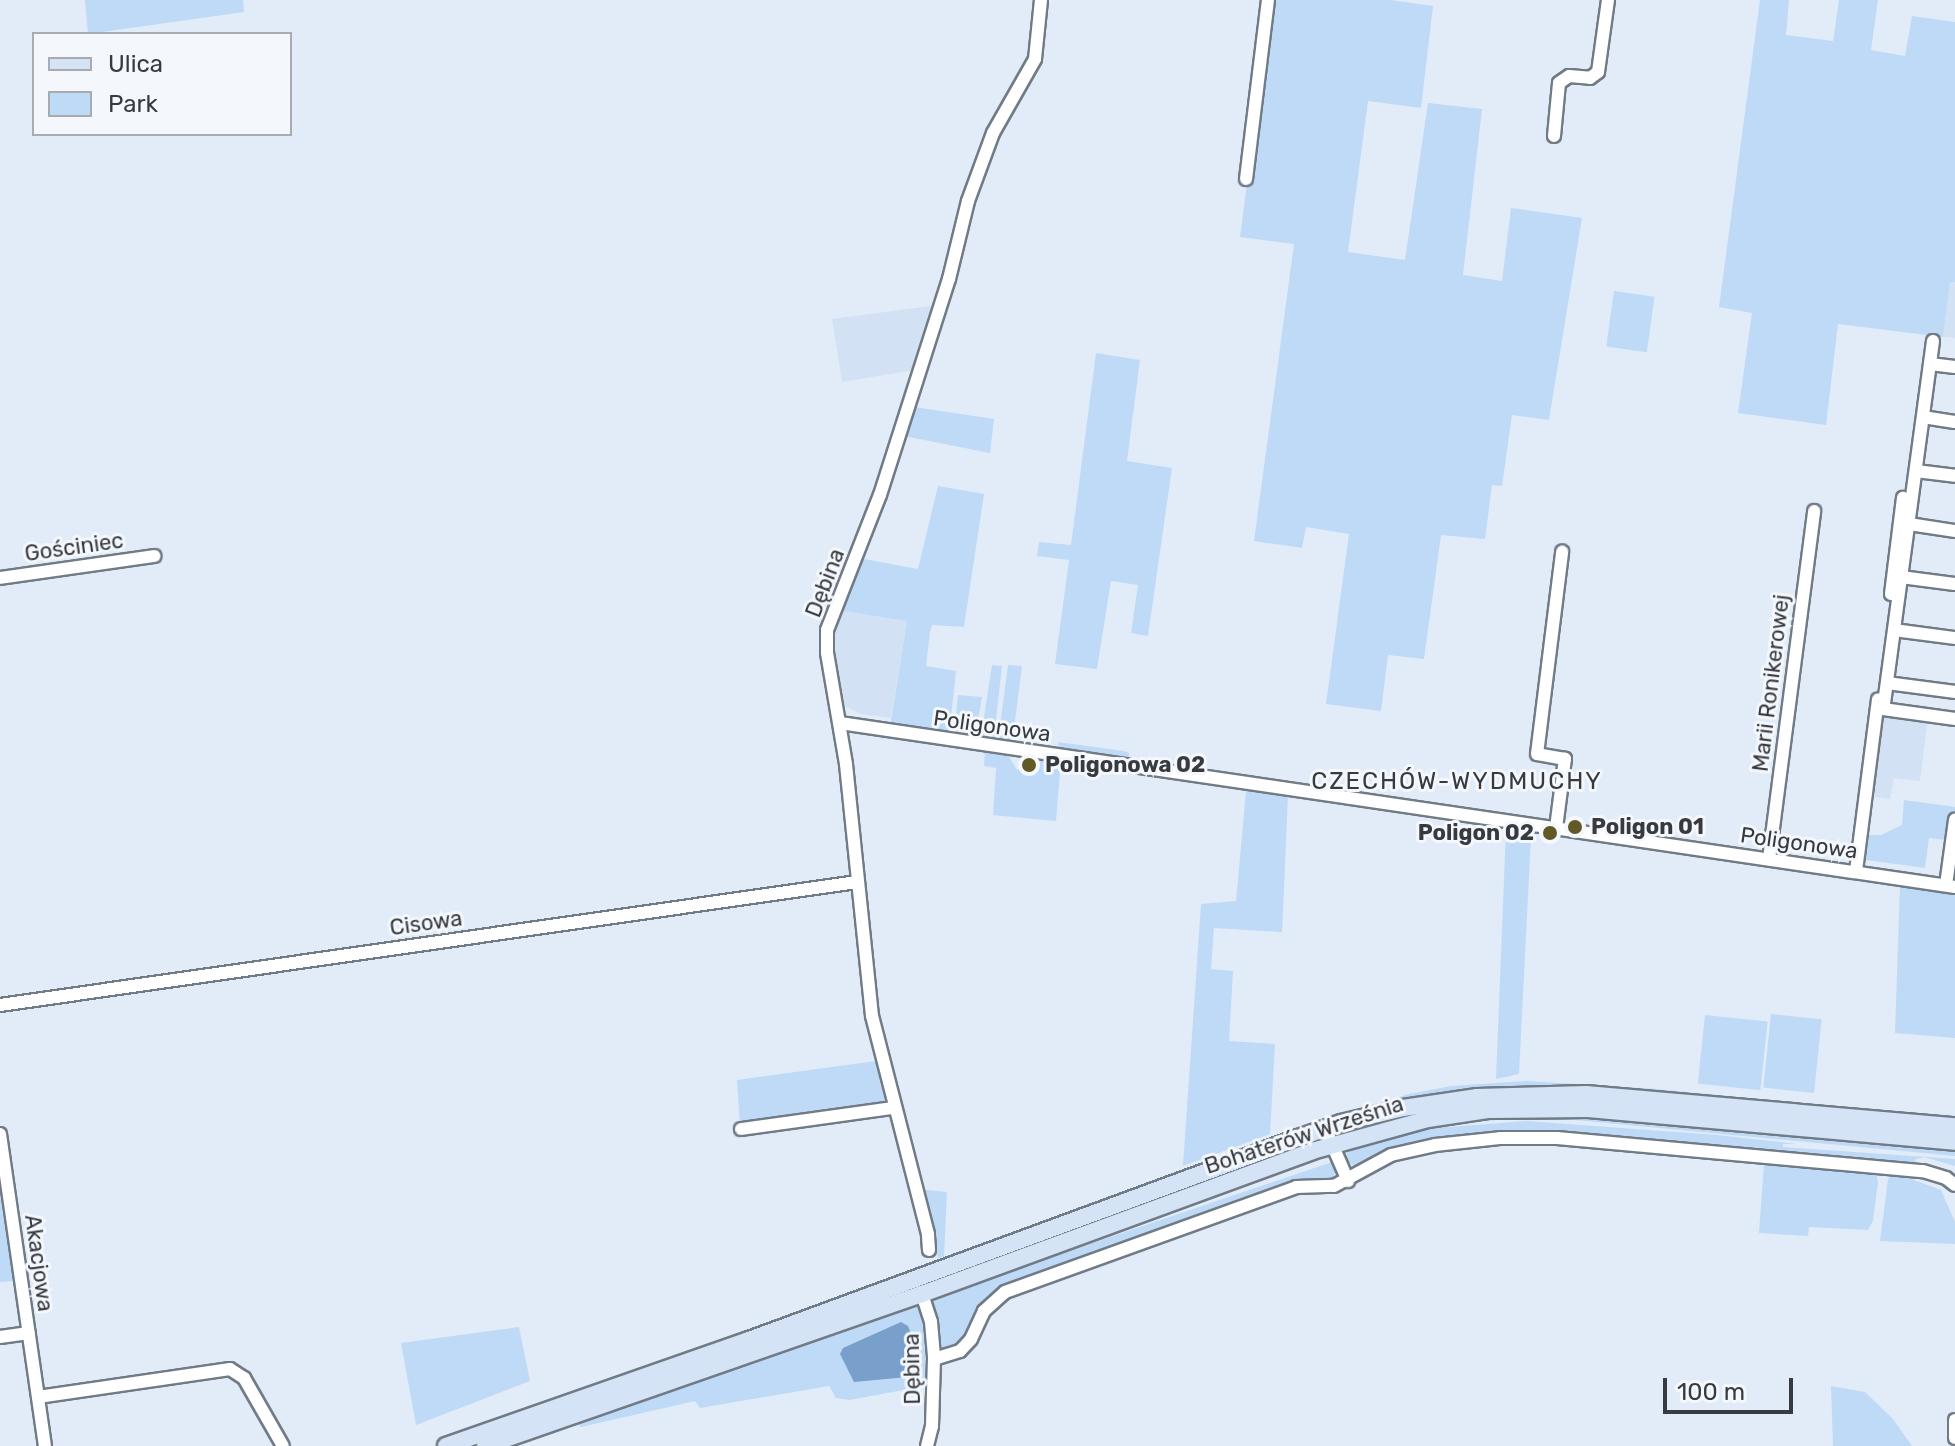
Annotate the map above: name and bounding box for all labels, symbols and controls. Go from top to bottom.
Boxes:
legend [32,32,292,136]
text: Ulica [108,50,163,78]
text: Park [108,90,158,118]
street label: Gościniec [23,527,125,567]
street label: Dębina [800,545,850,621]
street label: Marii Ronikerowej [1747,593,1795,773]
street label: Poligonowa [932,705,1052,747]
place label: Poligonowa 02 [1045,752,1205,778]
marker: Poligonowa 02 [1020,756,1038,774]
district label: CZECHÓW-WYDMUCHY [1311,768,1603,796]
place label: Poligon 01 [1591,814,1704,840]
marker: Poligon 01 [1566,818,1584,836]
place label: Poligon 02 [1418,820,1534,846]
street label: Poligonowa [1739,822,1859,864]
marker: Poligon 02 [1541,824,1559,842]
street label: Cisowa [388,905,464,941]
street label: Bohaterów Września [1201,1090,1407,1180]
street label: Akacjowa [19,1213,59,1313]
street label: Dębina [898,1333,926,1405]
scale bar [1667,1362,1797,1412]
text: 100 m [1677,1378,1745,1406]

